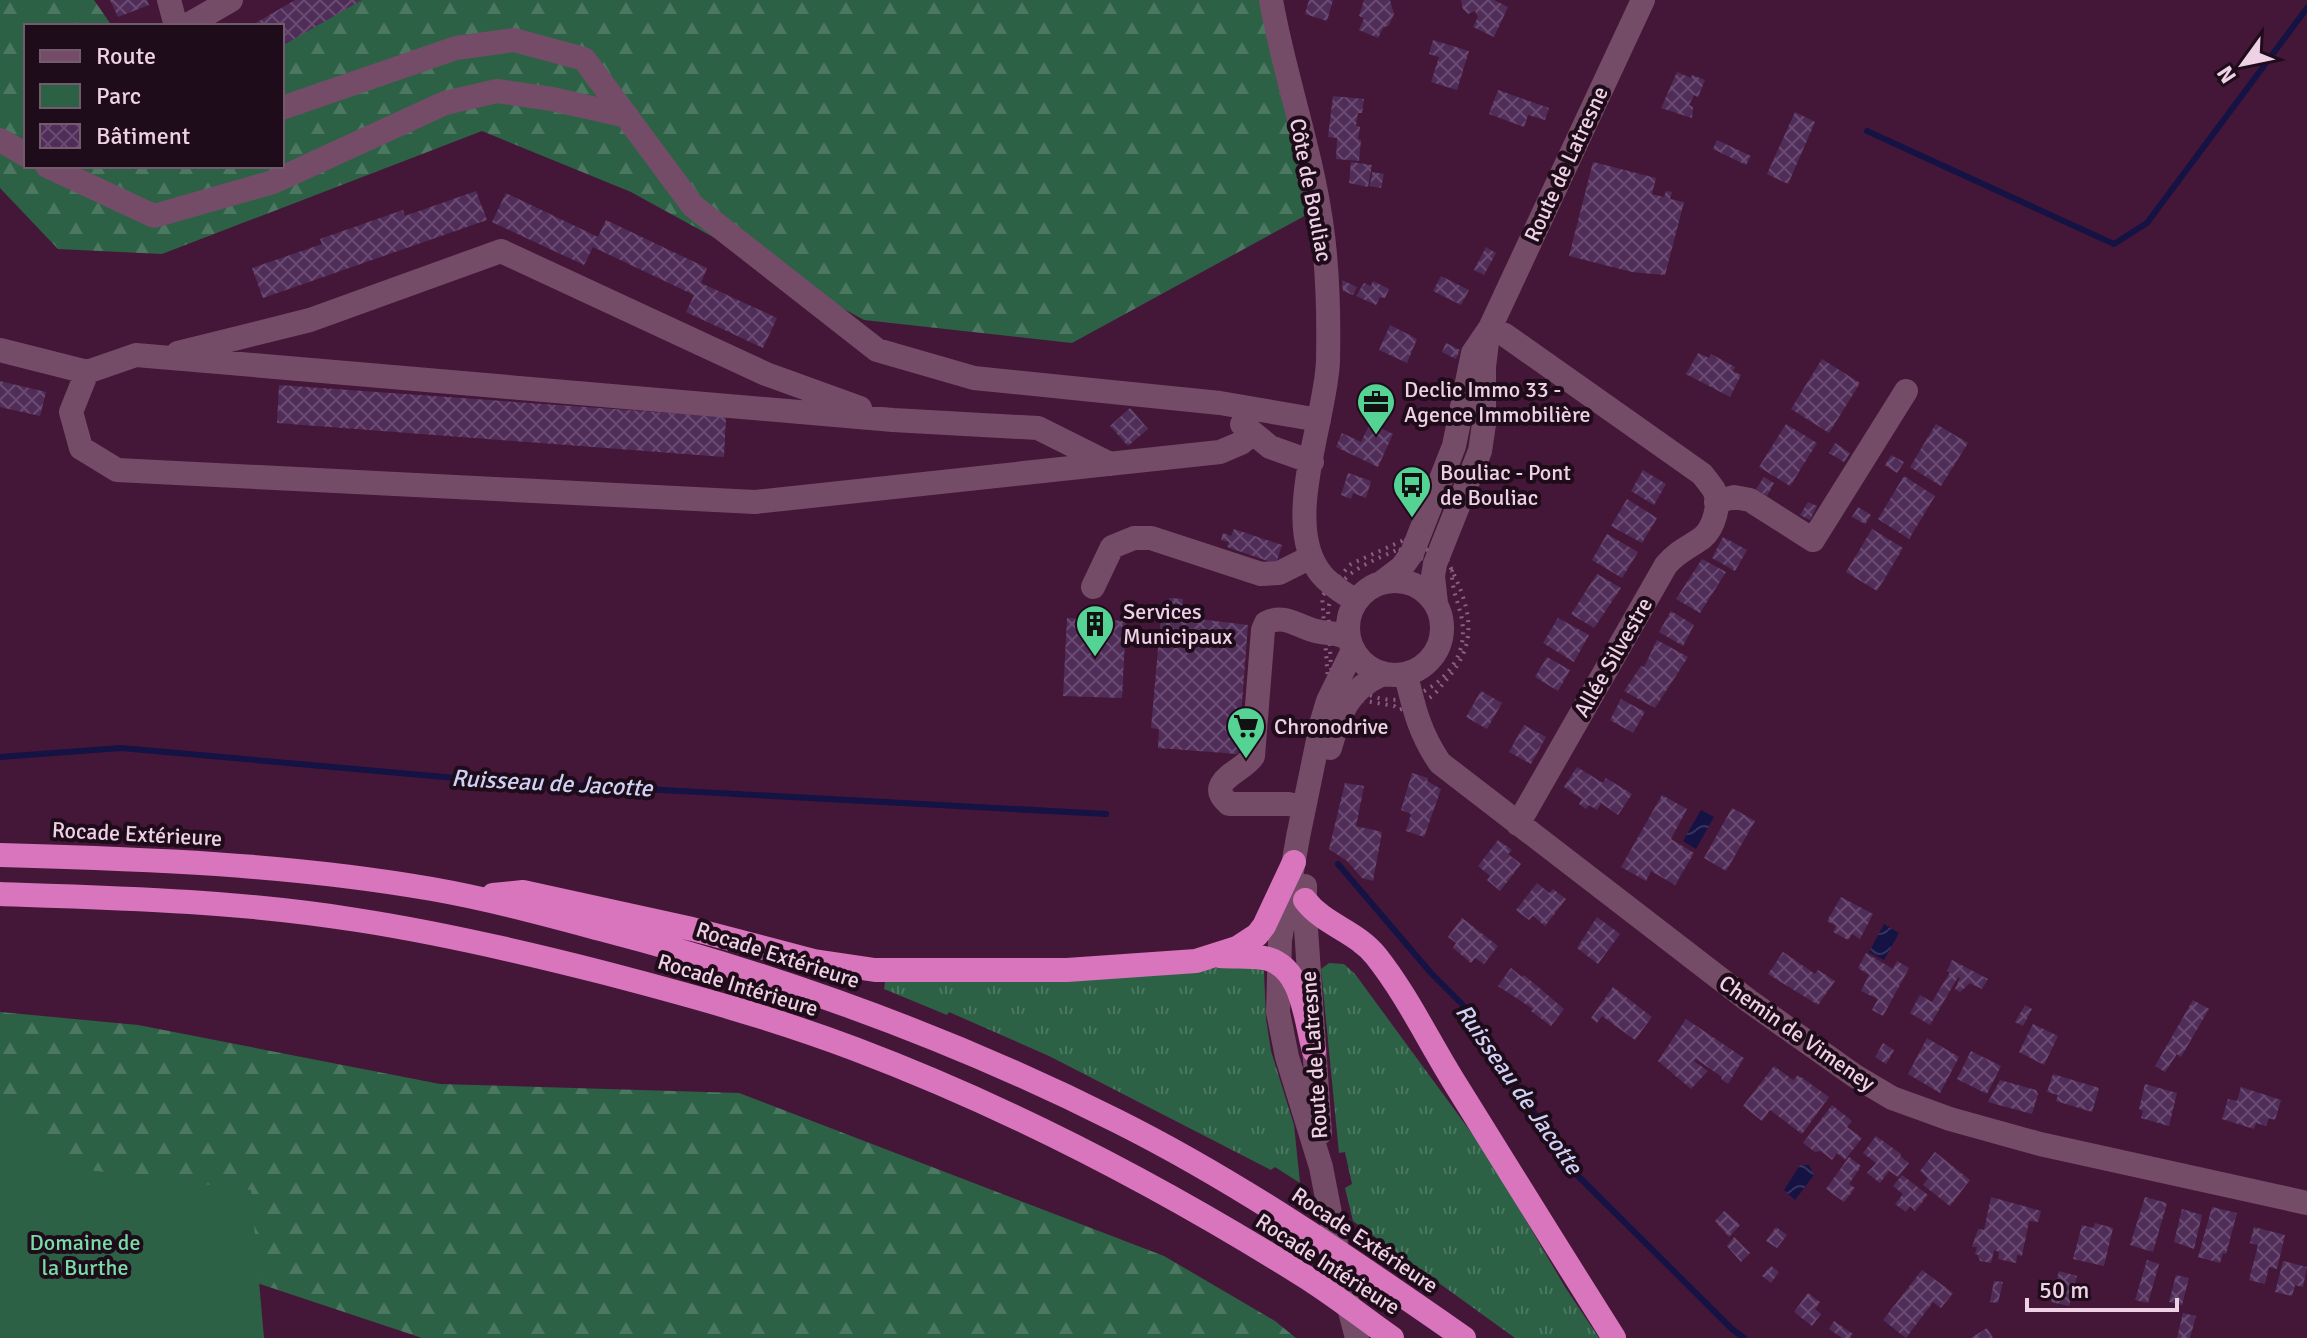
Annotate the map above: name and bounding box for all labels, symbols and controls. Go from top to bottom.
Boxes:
legend [24,24,284,168]
north arrow [2203,24,2283,104]
text: Route [96,41,156,71]
text: N [2211,61,2242,88]
text: Parc [96,81,141,111]
street label: Route de Latresne [1518,82,1614,246]
street label: Côte de Bouliac [1284,116,1338,264]
text: Bâtiment [96,121,190,151]
place label: Declic Immo 33 - Agence Immobilière [1404,376,1591,428]
office icon: Declic Immo 33 - Agence Immobilière [1355,381,1397,436]
place label: Bouliac - Pont de Bouliac [1440,459,1571,511]
bus stop icon: Bouliac - Pont de Bouliac [1391,464,1433,519]
street label: Allée Silvestre [1568,592,1658,722]
place label: Services Municipaux [1123,598,1232,650]
building icon: Services Municipaux [1074,603,1116,658]
supermarket icon: Chronodrive [1225,705,1267,760]
place label: Chronodrive [1274,713,1388,740]
water label: Ruisseau de Jacotte [451,763,654,803]
street label: Rocade Extérieure [51,816,223,852]
street label: Rocade Extérieure [693,916,863,994]
street label: Rocade Intérieure [654,948,822,1022]
street label: Chemin de Vimeney [1714,969,1881,1097]
street label: Route de Latresne [1295,970,1333,1140]
water label: Ruisseau de Jacotte [1449,998,1590,1181]
street label: Rocade Extérieure [1287,1181,1443,1299]
street label: Rocade Intérieure [1251,1207,1405,1321]
park label: Domaine de la Burthe [30,1229,140,1281]
scale bar [2027,1262,2177,1312]
text: 50 m [2039,1275,2089,1305]

